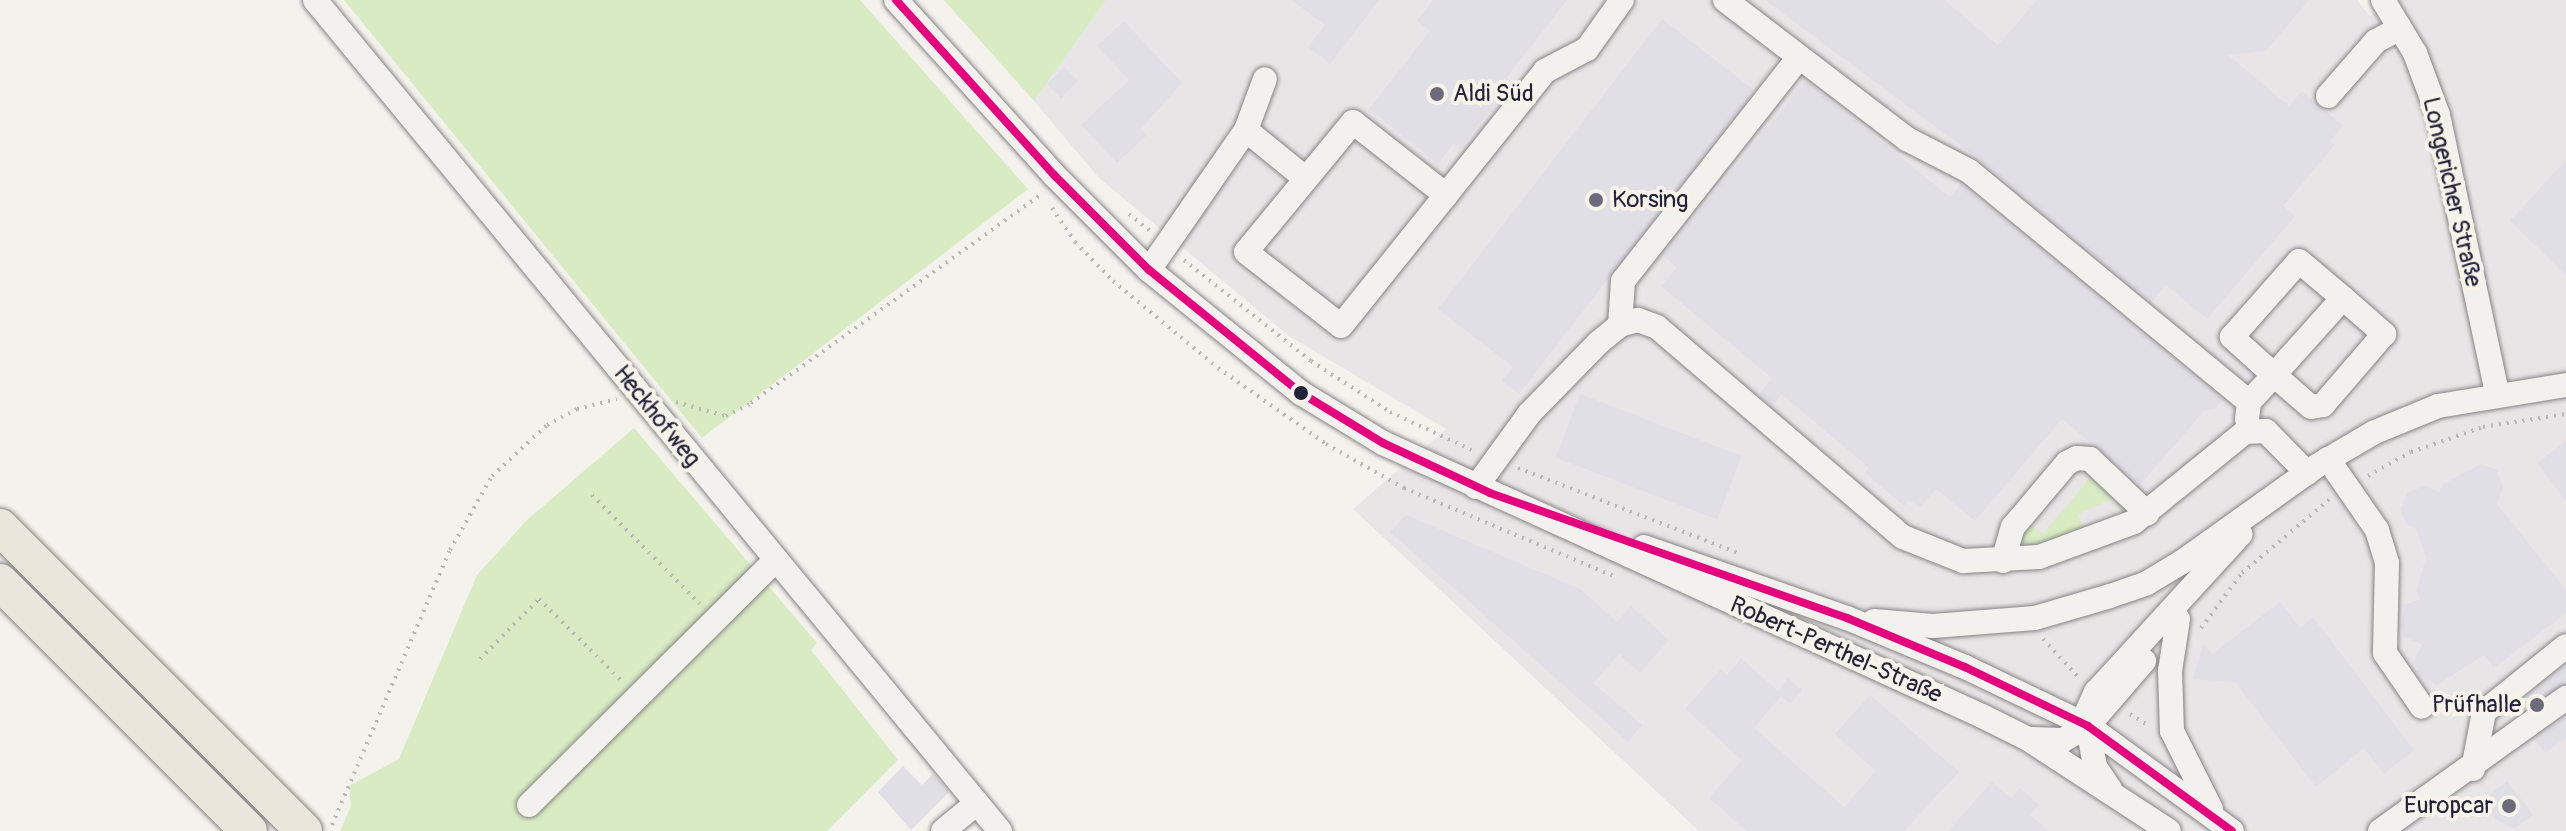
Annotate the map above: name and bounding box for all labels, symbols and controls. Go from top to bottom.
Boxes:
place label: Aldi Süd [1453,80,1534,108]
marker: Aldi Süd [1428,85,1446,103]
street label: Longericher Straße [2416,94,2488,290]
place label: Korsing [1612,186,1688,214]
marker: Korsing [1587,191,1605,209]
street label: Heckhofweg [607,359,707,473]
unlabelled marker [1293,385,1309,401]
street label: Robert-Perthel-Straße [1726,590,1946,710]
place label: Prüfhalle [2432,691,2521,719]
marker: Prüfhalle [2528,696,2546,714]
place label: Europcar [2404,792,2493,820]
marker: Europcar [2500,797,2518,815]

